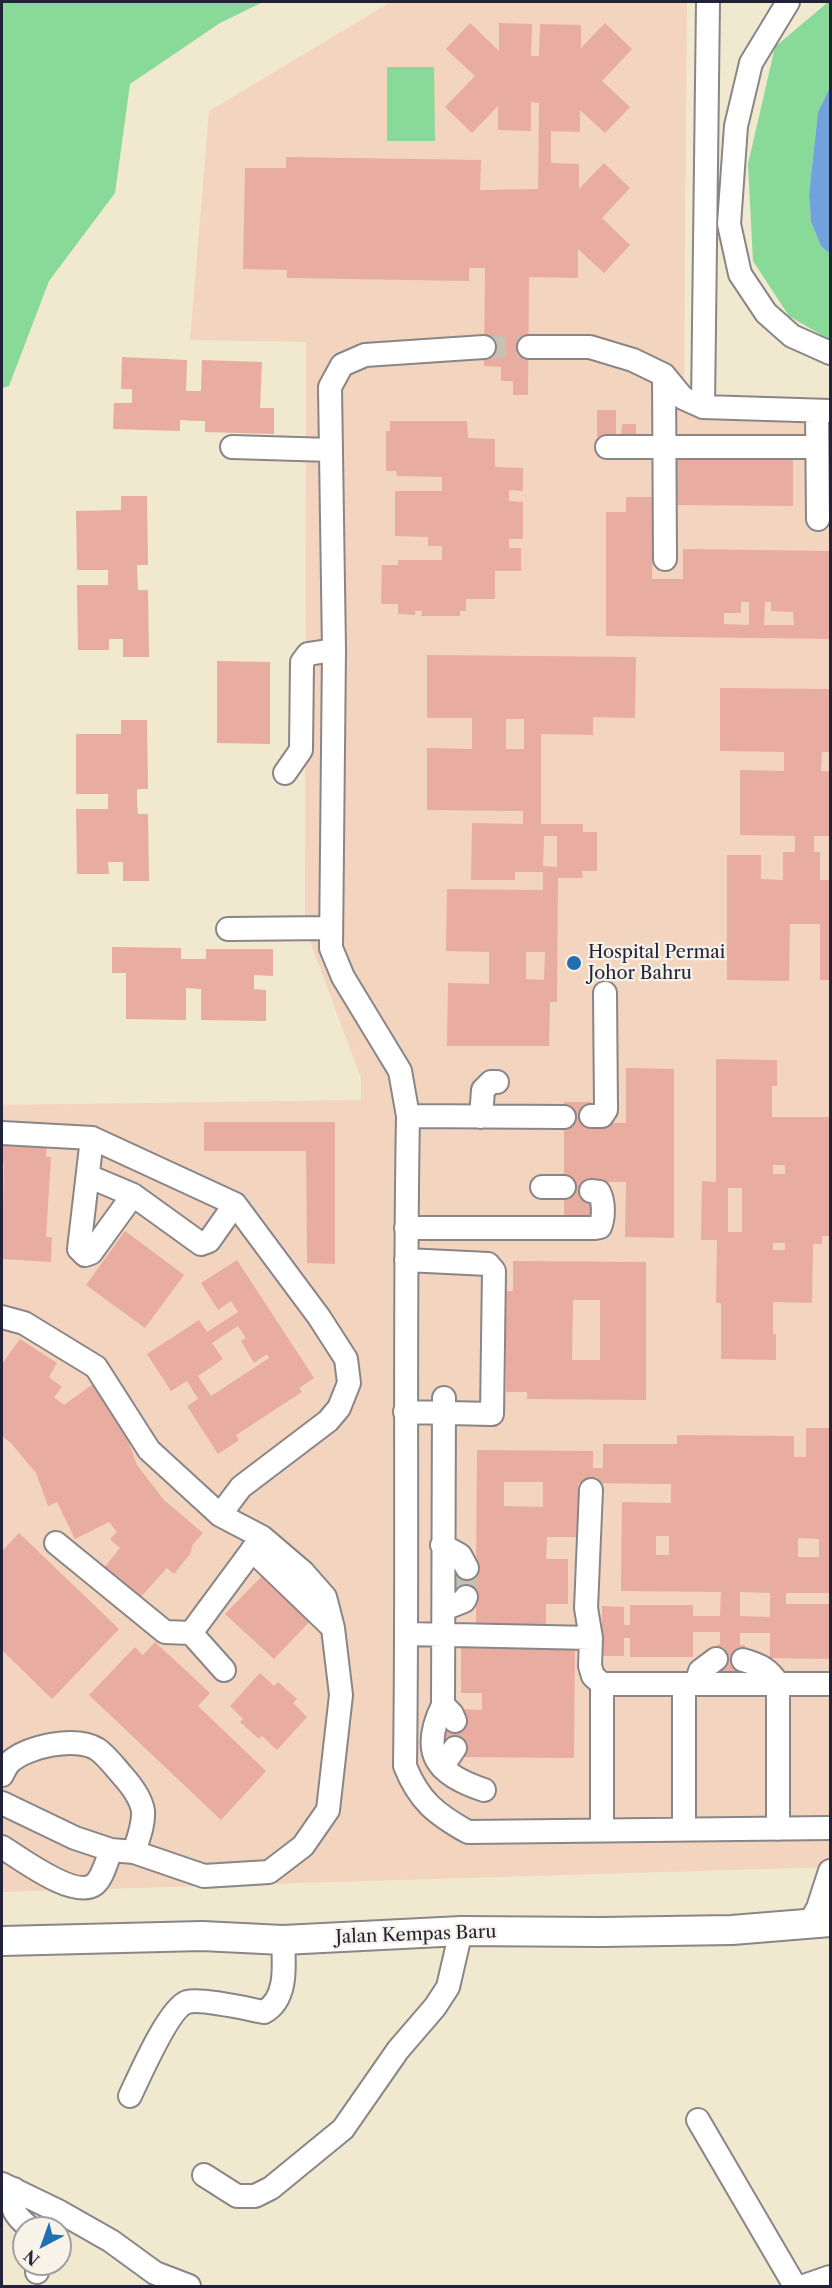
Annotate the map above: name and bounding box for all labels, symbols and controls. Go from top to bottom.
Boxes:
place label: Hospital Permai Johor Bahru [588,942,725,984]
marker: Hospital Permai Johor Bahru [565,954,583,972]
street label: Jalan Kempas Baru [335,1921,497,1949]
north arrow [12,2216,72,2276]
text: N [20,2246,43,2270]

